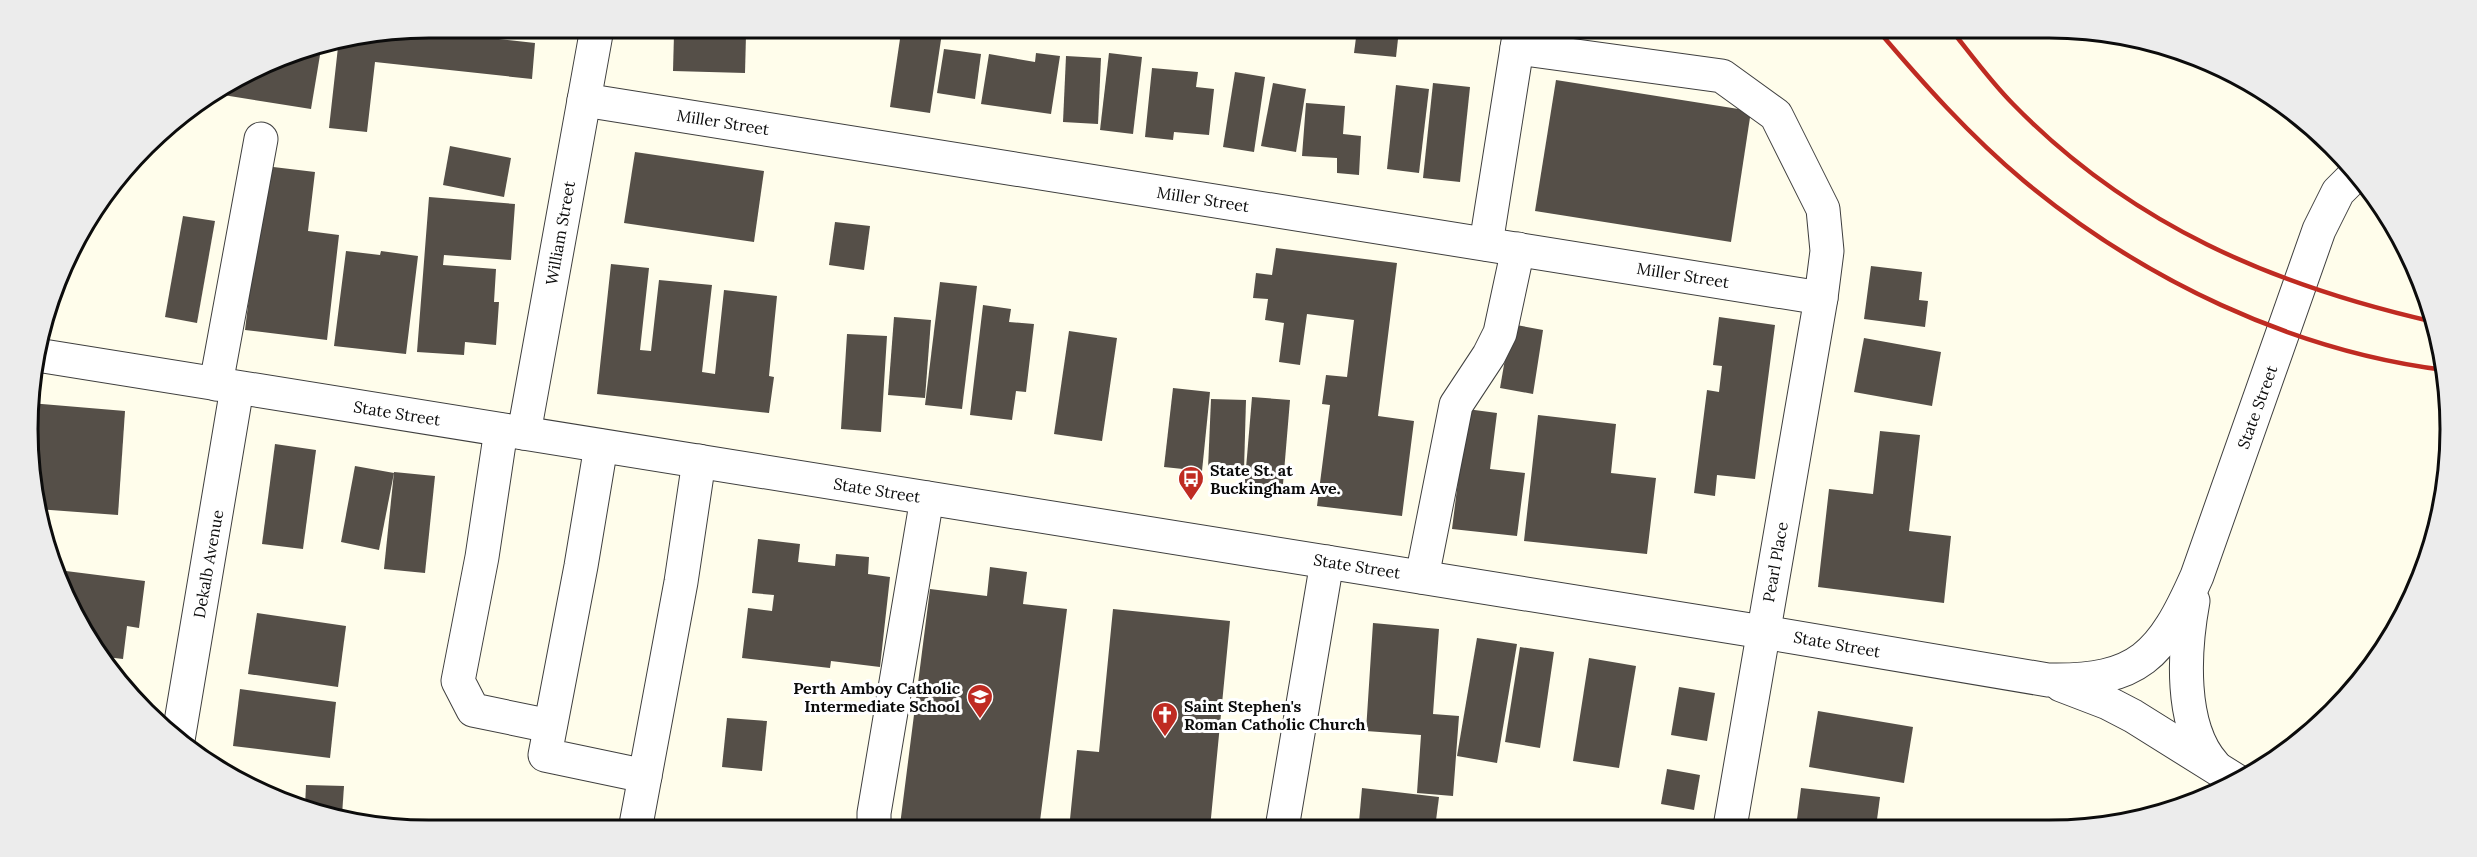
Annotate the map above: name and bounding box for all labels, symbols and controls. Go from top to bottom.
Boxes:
street label: Miller Street [675,105,771,139]
street label: William Street [541,179,579,287]
street label: Miller Street [1155,182,1251,216]
street label: Miller Street [1635,258,1731,292]
street label: State Street [2233,362,2282,452]
street label: State Street [352,396,443,430]
place label: State St. at Buckingham Ave. [1210,460,1341,498]
bus stop icon: State St. at Buckingham Ave. [1176,464,1206,502]
street label: State Street [832,473,923,507]
street label: Dekalb Avenue [189,508,227,620]
street label: Pearl Place [1758,520,1792,604]
street label: State Street [1312,549,1403,583]
street label: State Street [1792,627,1883,662]
place label: Perth Amboy Catholic Intermediate School [793,678,961,716]
school or university icon: Perth Amboy Catholic Intermediate School [965,682,995,720]
place label: Saint Stephen's Roman Catholic Church [1184,696,1366,734]
church icon: Saint Stephen's Roman Catholic Church [1150,700,1180,738]

